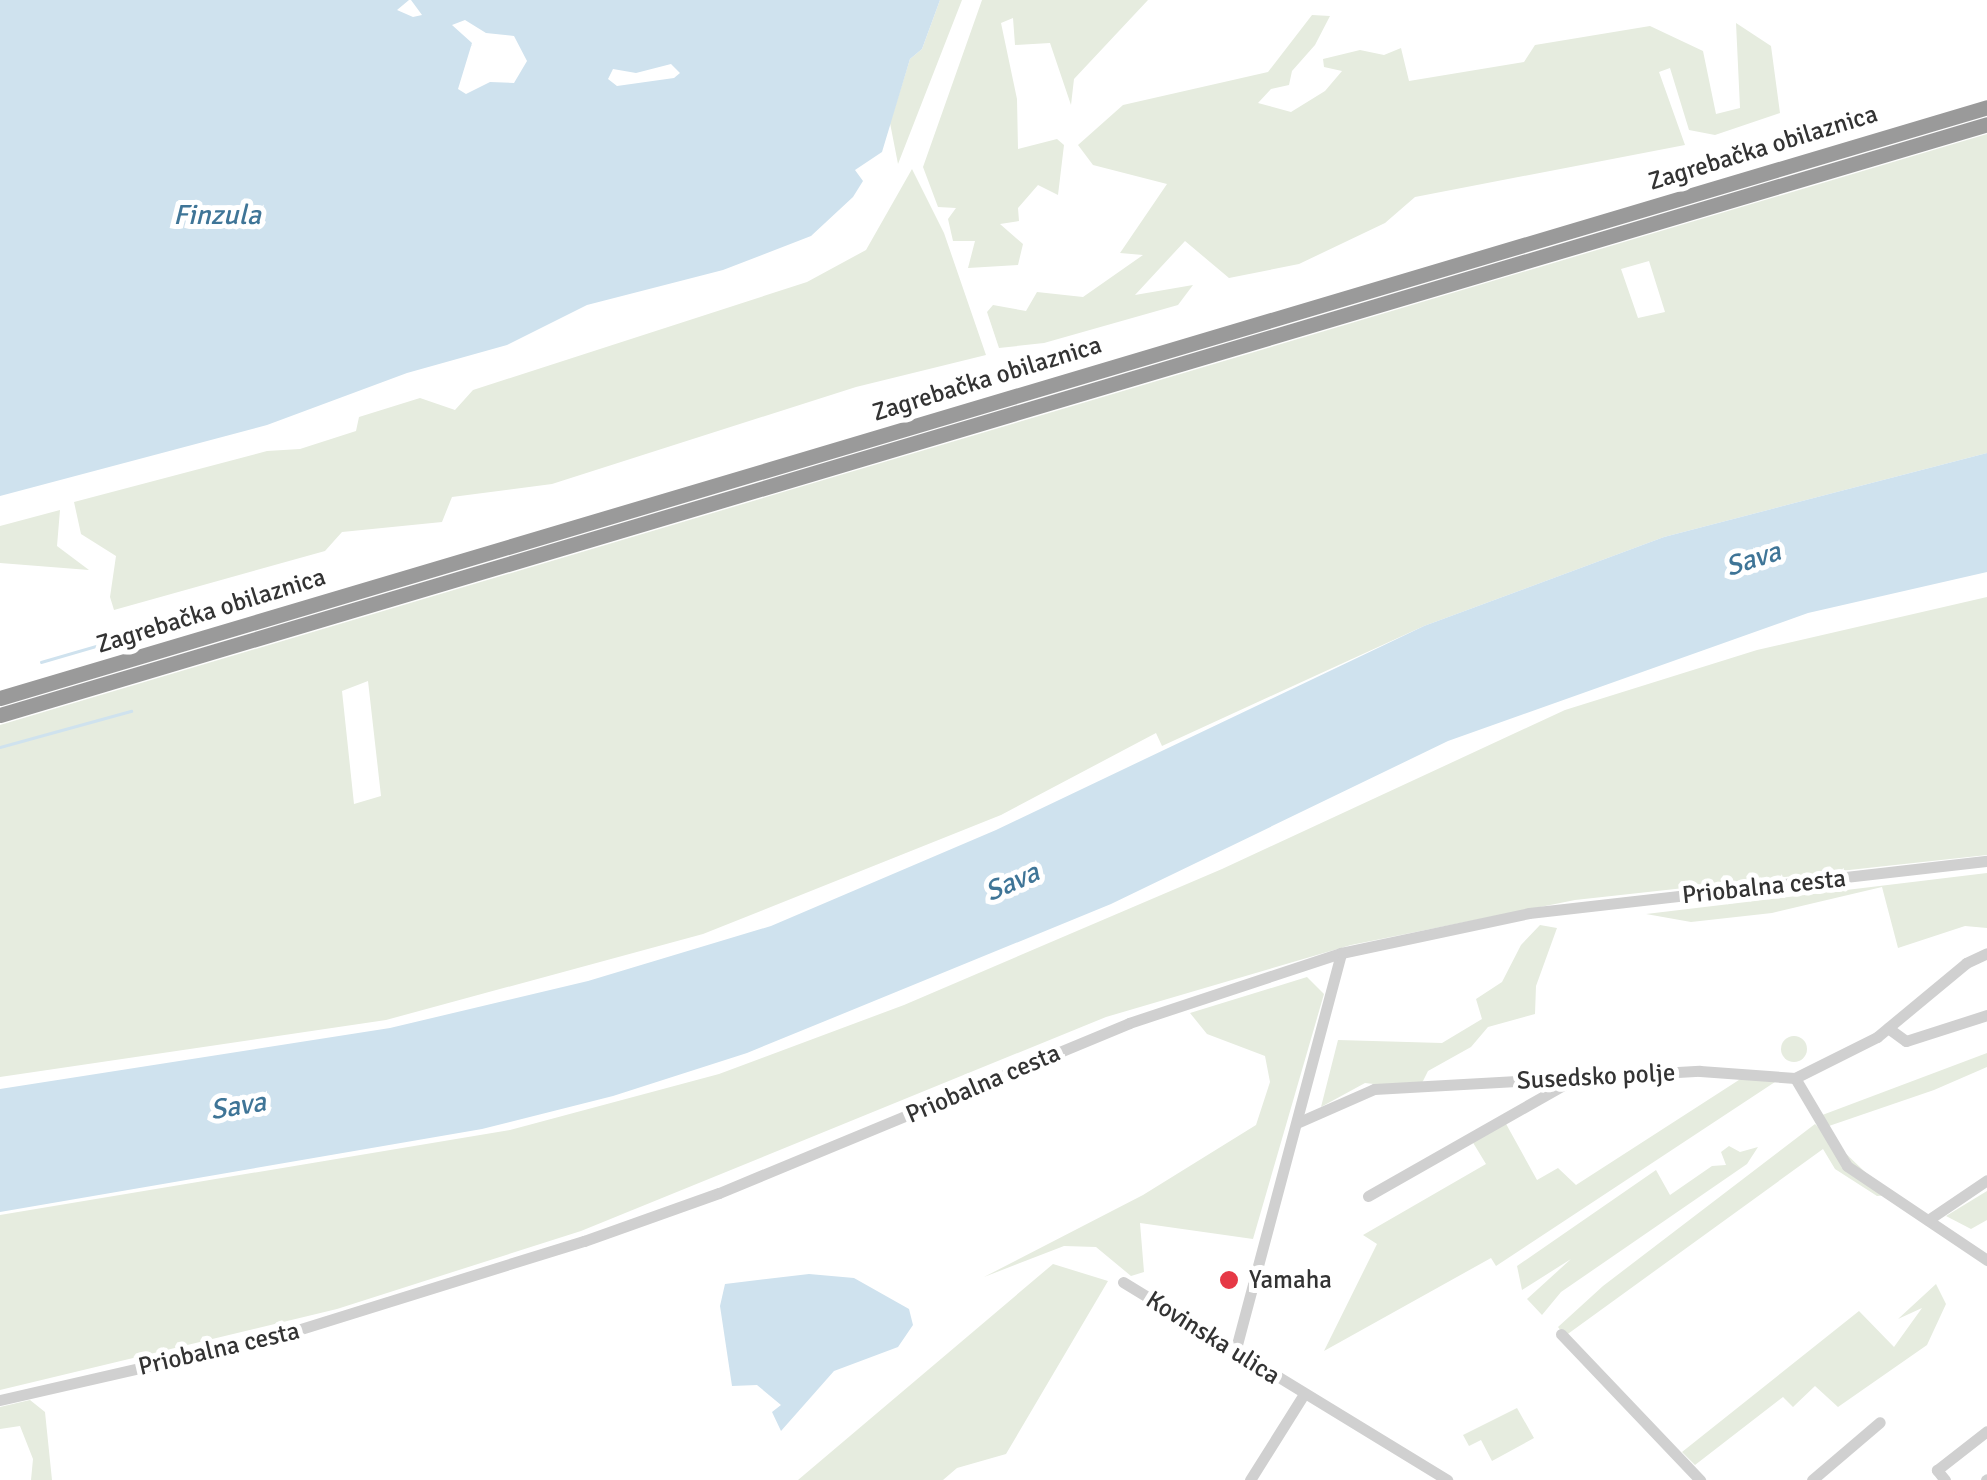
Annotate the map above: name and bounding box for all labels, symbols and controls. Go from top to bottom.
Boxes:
street label: Zagrebačka obilaznica [1645,99,1881,197]
water label: Finzula [173,198,261,232]
street label: Zagrebačka obilaznica [869,330,1105,428]
water label: Sava [1721,534,1785,584]
street label: Zagrebačka obilaznica [93,562,329,660]
water label: Sava [979,855,1045,909]
street label: Priobalna cesta [1681,863,1847,911]
street label: Priobalna cesta [901,1038,1065,1130]
street label: Susedsko polje [1516,1058,1676,1096]
water label: Sava [208,1085,268,1127]
place label: Yamaha [1249,1265,1332,1295]
marker: Yamaha [1218,1269,1240,1291]
street label: Kovinska ulica [1140,1285,1286,1391]
street label: Priobalna cesta [135,1316,303,1382]

